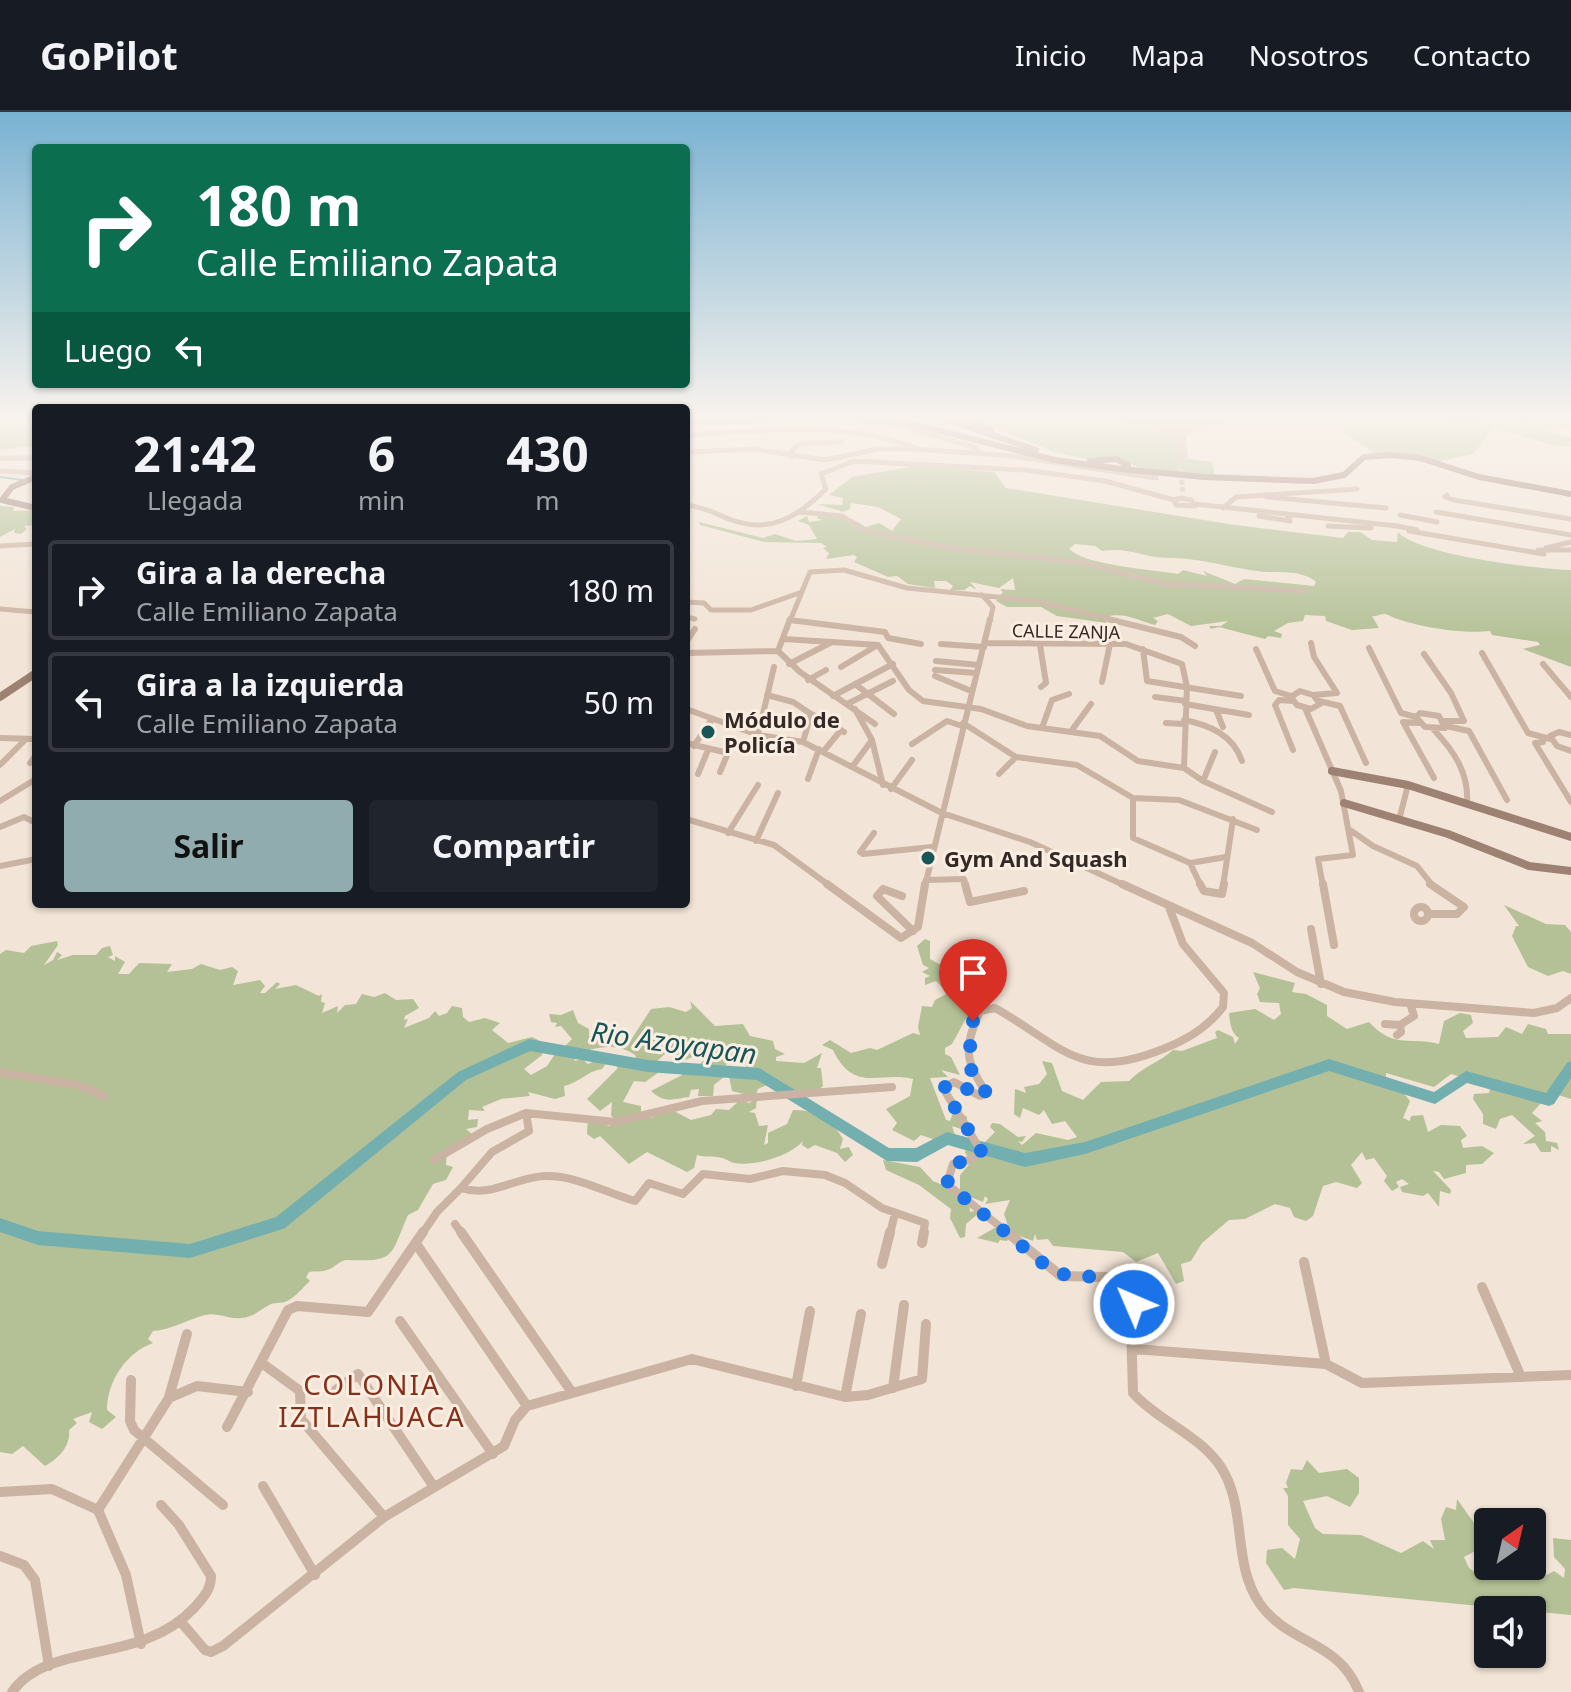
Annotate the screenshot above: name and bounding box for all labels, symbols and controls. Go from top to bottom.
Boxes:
text: GoPilot [40,29,178,81]
text: Inicio [1015,36,1087,74]
text: Mapa [1131,36,1205,74]
text: Nosotros [1249,36,1369,74]
text: Contacto [1413,36,1531,74]
text: 180 m [196,166,361,242]
icon: right [64,176,168,280]
text: Calle Emiliano Zapata [196,238,559,287]
icon: left [168,328,212,372]
text: Luego [64,330,152,371]
text: 21:42 [133,421,257,486]
text: 6 [368,421,395,486]
text: 430 [506,421,589,486]
text: Llegada [147,482,243,518]
text: min [358,482,405,518]
text: m [535,482,560,518]
text: Gira a la derecha [136,552,386,593]
icon: right [68,568,112,612]
text: 180 m [567,570,654,611]
text: Calle Emiliano Zapata [136,593,398,629]
street label: CALLE ZANJA [1012,618,1121,644]
text: Gira a la izquierda [136,664,405,705]
icon: left [68,680,112,724]
text: 50 m [584,682,654,723]
place label: Módulo de Policía [724,704,840,759]
text: Calle Emiliano Zapata [136,705,398,741]
marker: Módulo de Policía [699,723,717,741]
button: Salir [64,800,353,892]
button: Compartir [369,800,658,892]
place label: Gym And Squash [944,843,1128,873]
marker: Gym And Squash [919,849,937,867]
pin [939,939,1007,1021]
icon: arrive [951,951,995,995]
water label: Rio Azoyapan [589,1012,759,1072]
position arrow [1092,1262,1176,1346]
district label: COLONIA IZTLAHUACA [278,1365,466,1435]
north arrow [1474,1508,1546,1580]
map controls [1474,1508,1546,1668]
button: sound [1474,1596,1546,1668]

